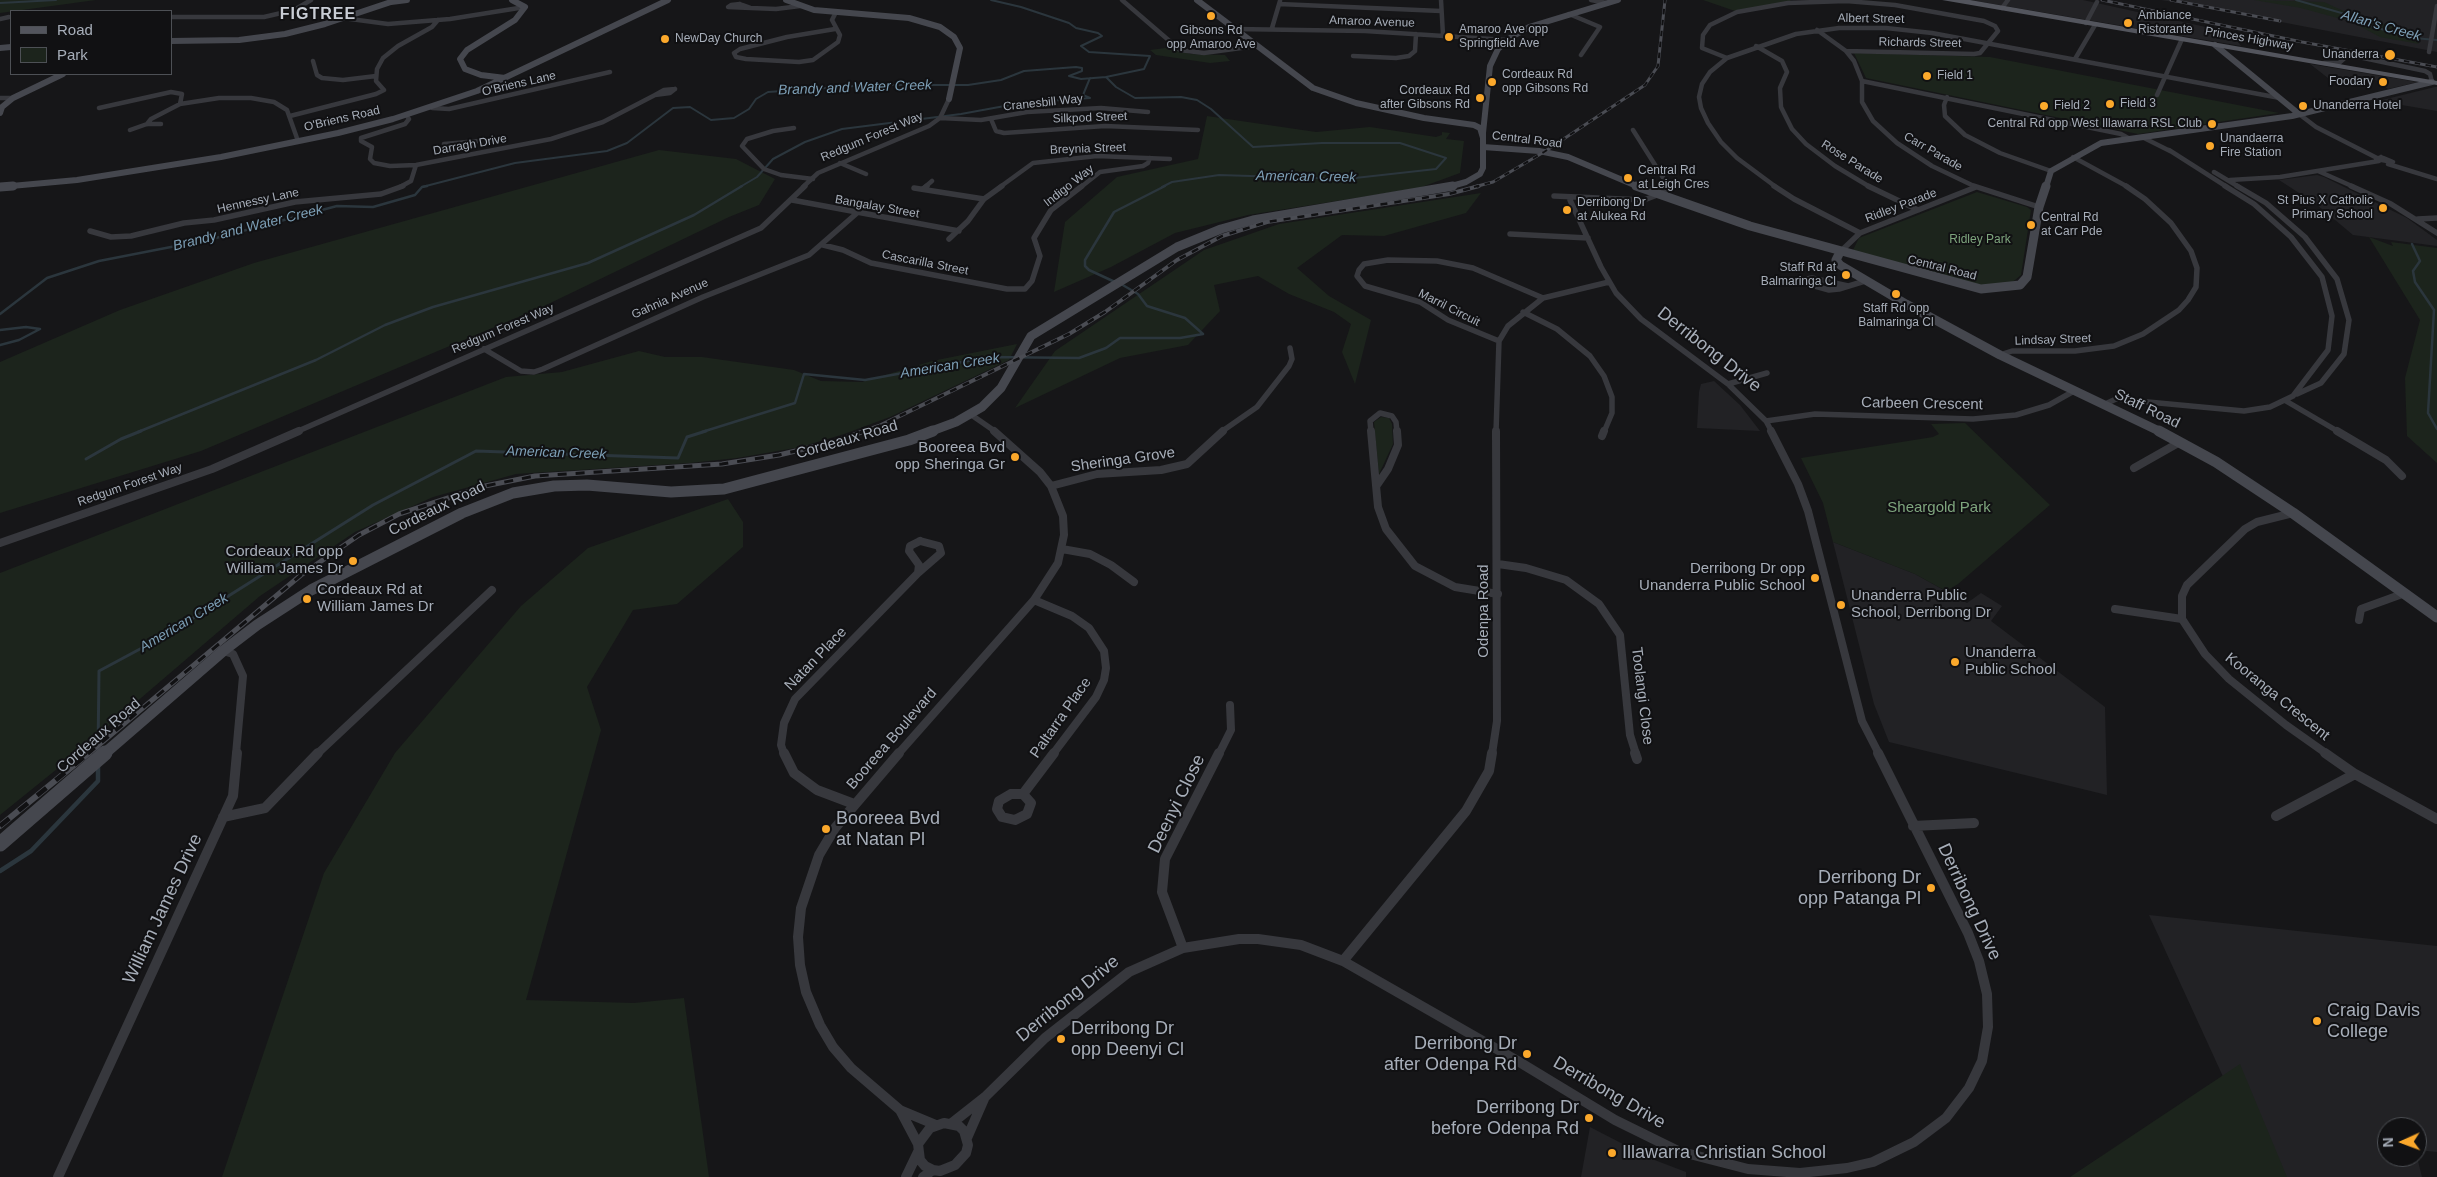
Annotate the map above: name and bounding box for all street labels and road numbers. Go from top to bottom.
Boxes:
street label: Albert Street [1838,11,1904,27]
street label: Amaroo Avenue [1329,13,1415,31]
street label: Princes Highway [2204,24,2294,54]
street label: Richards Street [1879,35,1961,51]
street label: O'Briens Lane [481,68,557,100]
street label: Cranesbill Way [1002,92,1084,114]
street label: O'Briens Road [303,103,381,135]
street label: Redgum Forest Way [819,109,925,165]
street label: Silkpod Street [1052,110,1128,126]
street label: Central Road [1491,129,1563,151]
street label: Carr Parade [1901,129,1965,175]
street label: Darragh Drive [432,131,508,159]
street label: Rose Parade [1818,137,1886,187]
street label: Breynia Street [1050,140,1126,158]
street label: Indigo Way [1041,162,1097,210]
street label: Hennessy Lane [216,185,300,217]
street label: Ridley Parade [1863,186,1939,226]
street label: Bangalay Street [834,192,920,222]
street label: Cascarilla Street [880,248,970,278]
street label: Central Road [1906,252,1978,284]
street label: Gahnia Avenue [629,276,711,322]
street label: Marril Circuit [1416,286,1482,330]
street label: Redgum Forest Way [450,301,556,357]
street label: Derribong Drive [1653,303,1765,397]
street label: Lindsay Street [2014,331,2092,349]
street label: Staff Road [2111,385,2183,433]
street label: Carbeen Crescent [1861,394,1983,414]
street label: Cordeaux Road [794,417,900,463]
street label: Sheringa Grove [1070,444,1176,476]
street label: Redgum Forest Way [76,460,184,510]
street label: Cordeaux Road [386,478,488,540]
street label: Odenpa Road [1475,564,1493,658]
street label: Natan Place [781,623,851,695]
street label: Toolangi Close [1627,646,1657,746]
street label: Kooranga Crescent [2221,649,2333,745]
street label: Paltarra Place [1027,674,1095,762]
street label: Booreea Boulevard [843,685,941,793]
street label: Cordeaux Road [53,695,145,777]
street label: Deenyi Close [1144,751,1210,857]
street label: William James Drive [119,831,207,987]
street label: Derribong Drive [1933,840,2005,964]
street label: Derribong Drive [1012,951,1124,1047]
street label: Derribong Drive [1549,1052,1669,1134]

